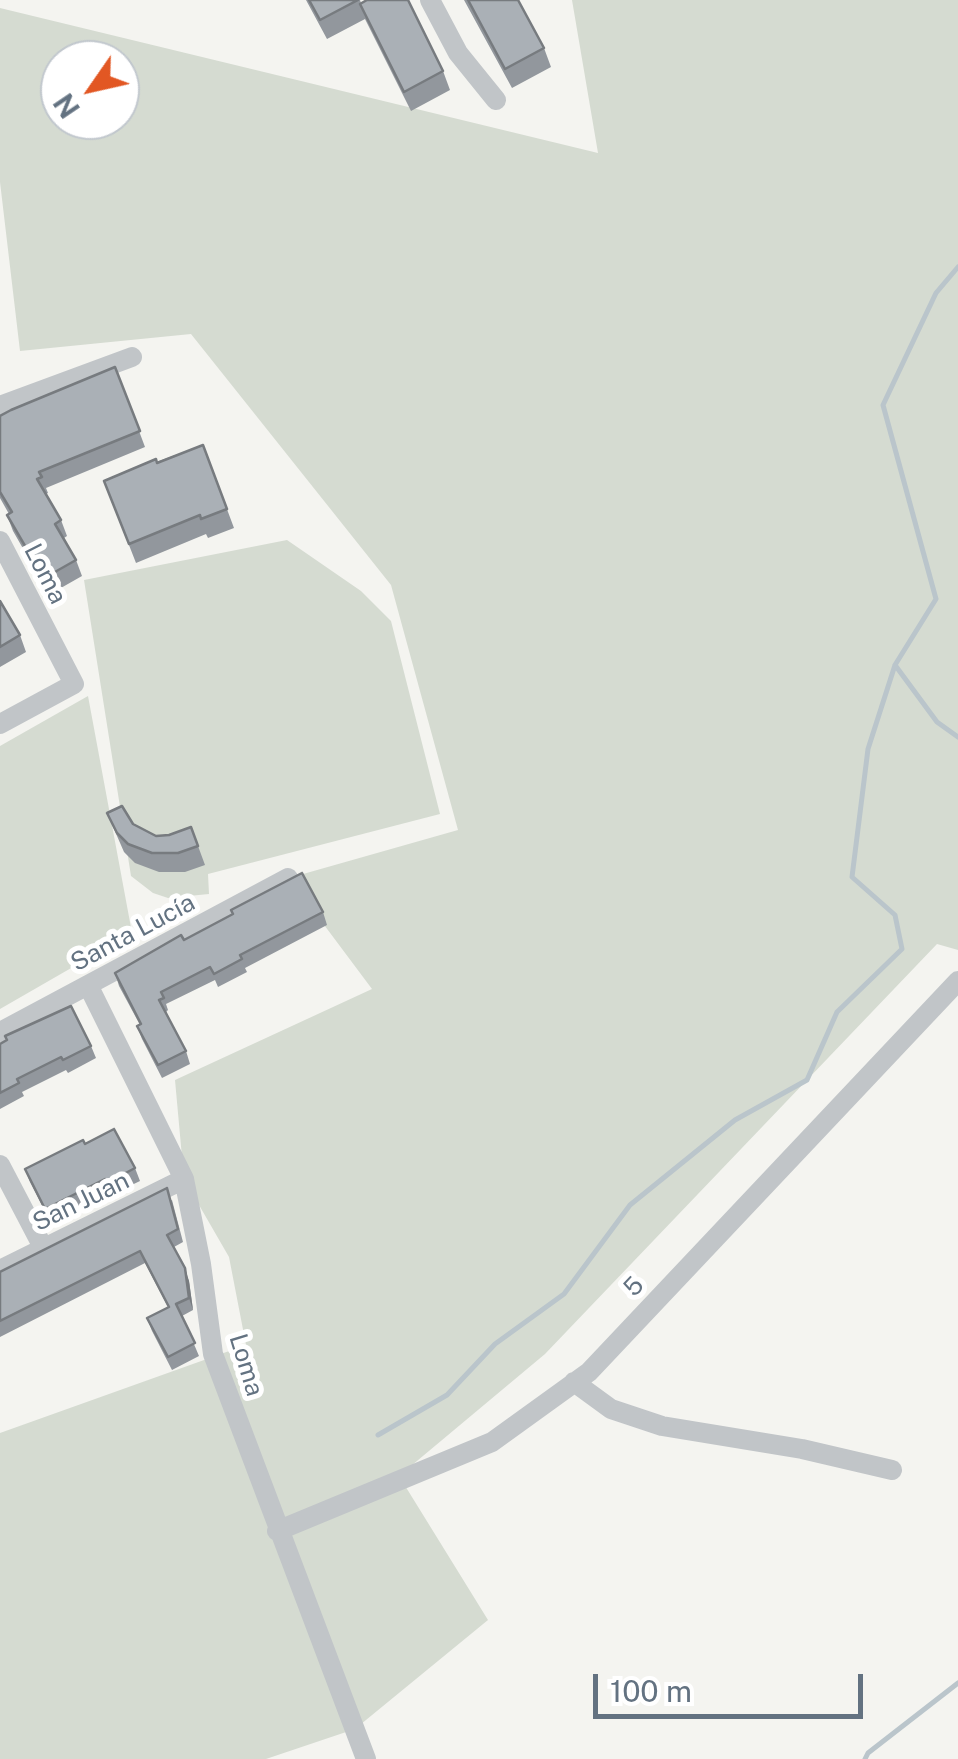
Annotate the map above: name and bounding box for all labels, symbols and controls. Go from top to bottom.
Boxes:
north arrow [40,40,140,140]
text: N [47,88,86,124]
street label: Loma [17,539,73,609]
street label: Santa Lucía [66,888,200,978]
street label: San Juan [28,1166,134,1238]
street label: 5 [618,1271,650,1303]
street label: Loma [222,1330,270,1400]
scale bar [598,1654,868,1716]
text: 100 m [610,1673,692,1709]

